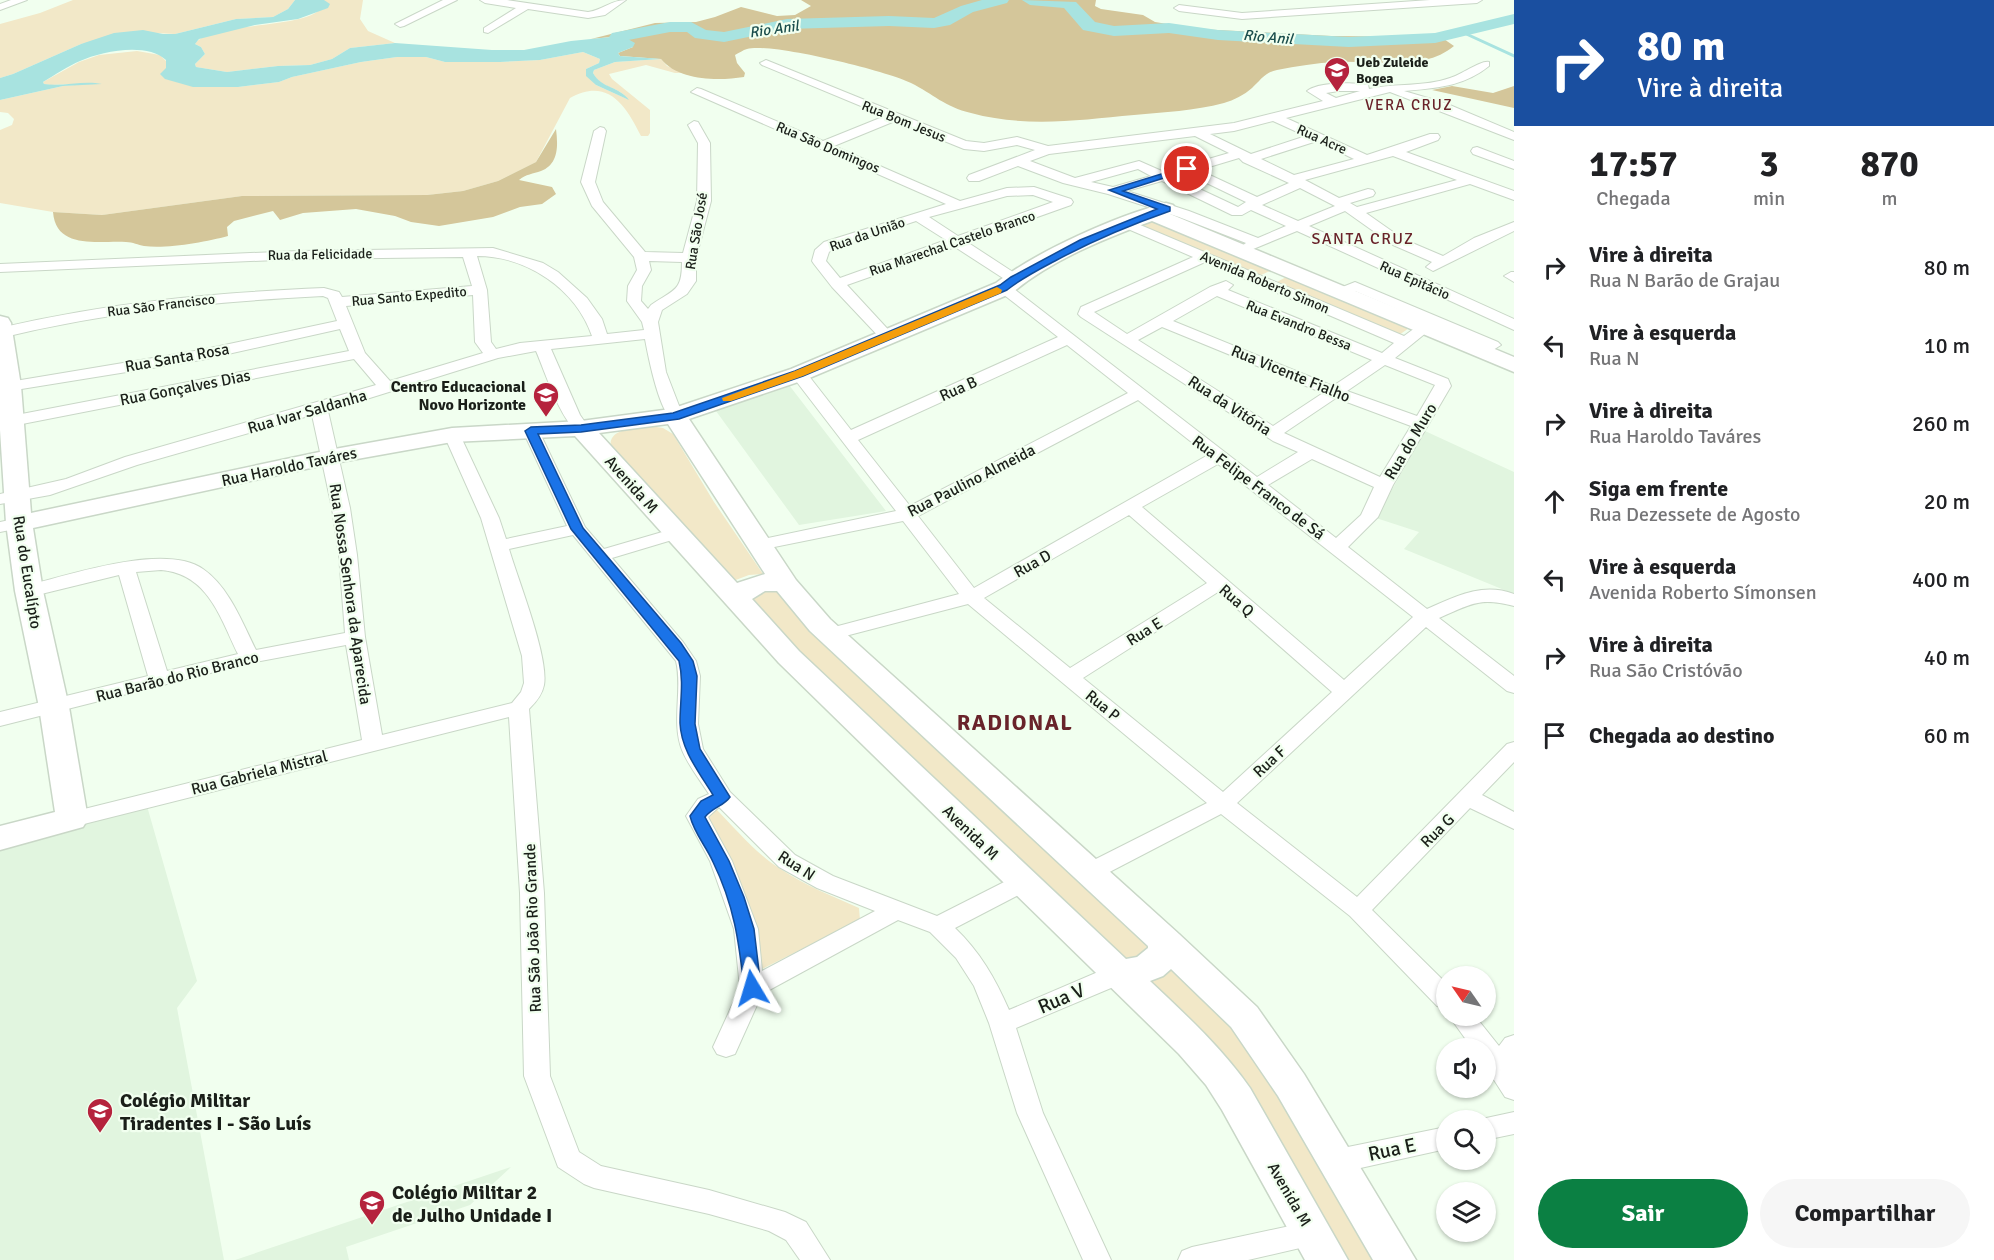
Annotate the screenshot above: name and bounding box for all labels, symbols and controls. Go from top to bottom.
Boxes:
water label: Rio Anil [748,16,802,41]
text: 80 m [1637,21,1726,72]
icon: right [1538,24,1616,102]
water label: Rio Anil [1242,26,1295,48]
place label: Ueb Zuleide Bogea [1356,54,1428,87]
school or university icon: Ueb Zuleide Bogea [1322,55,1352,93]
text: Vire à direita [1637,72,1783,105]
district label: VERA CRUZ [1365,96,1453,114]
street label: Rua Bom Jesus [859,97,948,146]
street label: Rua São Domingos [773,118,882,177]
street label: Rua Acre [1294,121,1349,158]
text: 17:57 [1589,142,1678,187]
text: 3 [1759,142,1779,187]
text: 870 [1860,142,1919,187]
pin [1161,143,1212,194]
icon: arrive [1170,152,1203,185]
text: Chegada [1596,186,1671,211]
text: min [1753,186,1785,211]
text: m [1882,186,1898,211]
street label: Rua São José [682,191,711,271]
street label: Rua Marechal Castelo Branco [867,207,1037,280]
street label: Rua da União [827,214,907,255]
district label: SANTA CRUZ [1311,229,1415,249]
text: Vire à direita [1589,241,1713,268]
street label: Rua da Felicidade [268,245,373,264]
street label: Avenida Roberto Simon [1198,248,1332,317]
icon: right [1538,251,1571,284]
text: 80 m [1924,254,1970,281]
street label: Rua Epitácio [1377,257,1452,303]
text: Rua N Barão de Grajau [1589,268,1780,293]
street label: Rua Santo Expedito [351,283,467,310]
street label: Rua São Francisco [106,290,216,321]
street label: Rua Evandro Bessa [1244,297,1354,354]
text: Vire à esquerda [1589,319,1736,346]
icon: left [1538,329,1571,362]
text: 10 m [1924,332,1970,359]
street label: Rua Santa Rosa [124,339,231,377]
street label: Rua Vicente Fialho [1228,341,1353,407]
text: Rua N [1589,346,1640,371]
street label: Rua Gonçalves Dias [118,366,252,410]
street label: Rua da Vitória [1184,371,1275,440]
street label: Rua B [936,372,980,406]
place label: Centro Educacional Novo Horizonte [391,377,526,415]
school or university icon: Centro Educacional Novo Horizonte [531,380,561,418]
street label: Rua Ivar Saldanha [245,385,369,439]
text: Vire à direita [1589,397,1713,424]
street label: Rua do Muro [1380,400,1441,483]
icon: right [1538,407,1571,440]
text: 260 m [1912,410,1970,437]
text: Rua Haroldo Taváres [1589,424,1761,449]
street label: Rua Felipe Franco de Sá [1188,431,1329,544]
street label: Rua Paulino Almeida [904,440,1039,522]
street label: Rua Haroldo Taváres [220,443,359,491]
street label: Avenida M [600,452,662,518]
text: Siga em frente [1589,475,1728,502]
street label: Rua Nossa Senhora da Aparecida [325,482,375,706]
icon: ahead [1538,485,1571,518]
text: 20 m [1924,488,1970,515]
text: Rua Dezessete de Agosto [1589,502,1800,527]
street label: Rua do Eucalípto [8,514,46,630]
street label: Rua D [1010,545,1055,582]
text: Vire à esquerda [1589,553,1736,580]
icon: left [1538,563,1571,596]
text: 400 m [1912,566,1970,593]
street label: Rua Q [1215,580,1258,621]
text: Avenida Roberto Símonsen [1589,580,1817,605]
street label: Rua E [1123,613,1166,651]
text: Vire à direita [1589,631,1713,658]
icon: right [1538,641,1571,674]
text: 40 m [1924,644,1970,671]
street label: Rua Barão do Rio Branco [94,647,261,707]
text: Rua São Cristóvão [1589,658,1743,683]
street label: Rua P [1081,686,1124,726]
district label: RADIONAL [957,709,1073,736]
icon: arrive [1538,719,1571,752]
text: Chegada ao destino [1589,722,1775,749]
text: 60 m [1924,722,1970,749]
street label: Rua F [1249,741,1290,782]
street label: Rua Gabriela Mistral [189,746,330,800]
street label: Avenida M [938,801,1003,864]
street label: Rua G [1417,810,1459,852]
street label: Rua São João Rio Grande [520,843,546,1013]
street label: Rua N [774,846,819,885]
position arrow [720,956,784,1020]
north arrow [1436,966,1496,1026]
map controls [1436,966,1496,1242]
street label: Rua V [1034,977,1089,1019]
button: sound [1436,1038,1496,1098]
place label: Colégio Militar Tiradentes I - São Luís [120,1088,311,1136]
school or university icon: Colégio Militar Tiradentes I - São Luís [85,1096,115,1134]
button: search [1436,1110,1496,1170]
street label: Rua E [1366,1132,1418,1167]
street label: Avenida M [1263,1159,1315,1230]
button: Sair [1538,1179,1748,1248]
button: Compartilhar [1760,1179,1970,1248]
place label: Colégio Militar 2 de Julho Unidade I [392,1180,552,1228]
button: layers [1436,1182,1496,1242]
school or university icon: Colégio Militar 2 de Julho Unidade I [357,1188,387,1226]

